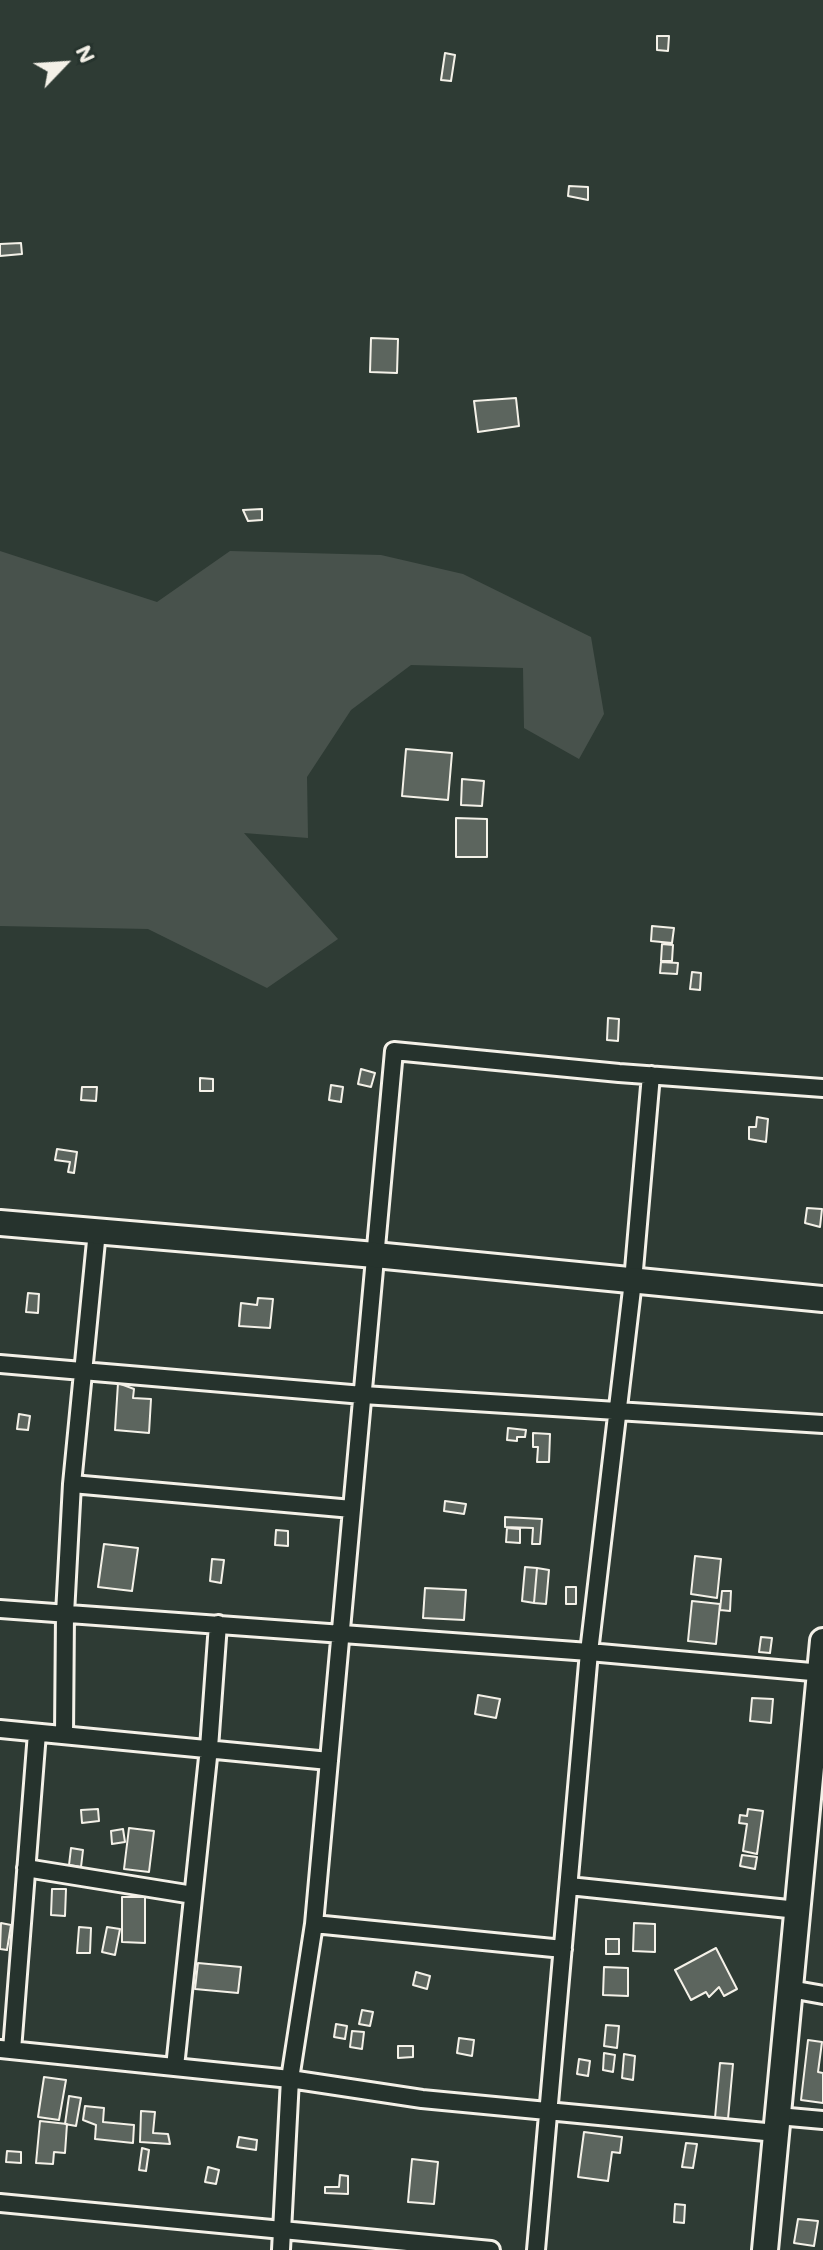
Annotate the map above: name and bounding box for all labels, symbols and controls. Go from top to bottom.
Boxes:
north arrow [24,24,104,104]
text: N [70,40,103,67]

